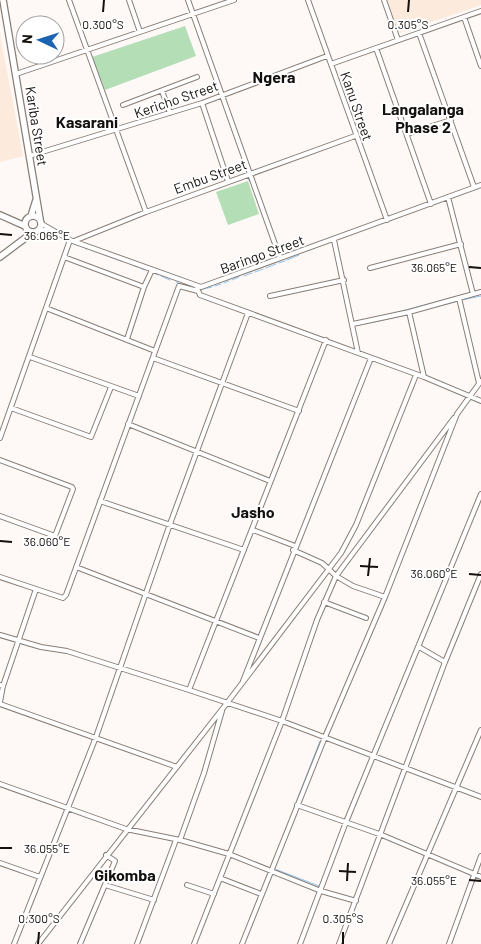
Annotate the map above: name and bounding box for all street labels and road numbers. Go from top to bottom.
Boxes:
street label: Kanu Street [337,69,377,143]
street label: Kericho Street [132,77,220,121]
street label: Kariba Street [22,85,52,167]
street label: Embu Street [171,155,249,197]
street label: Baringo Street [218,231,306,277]

